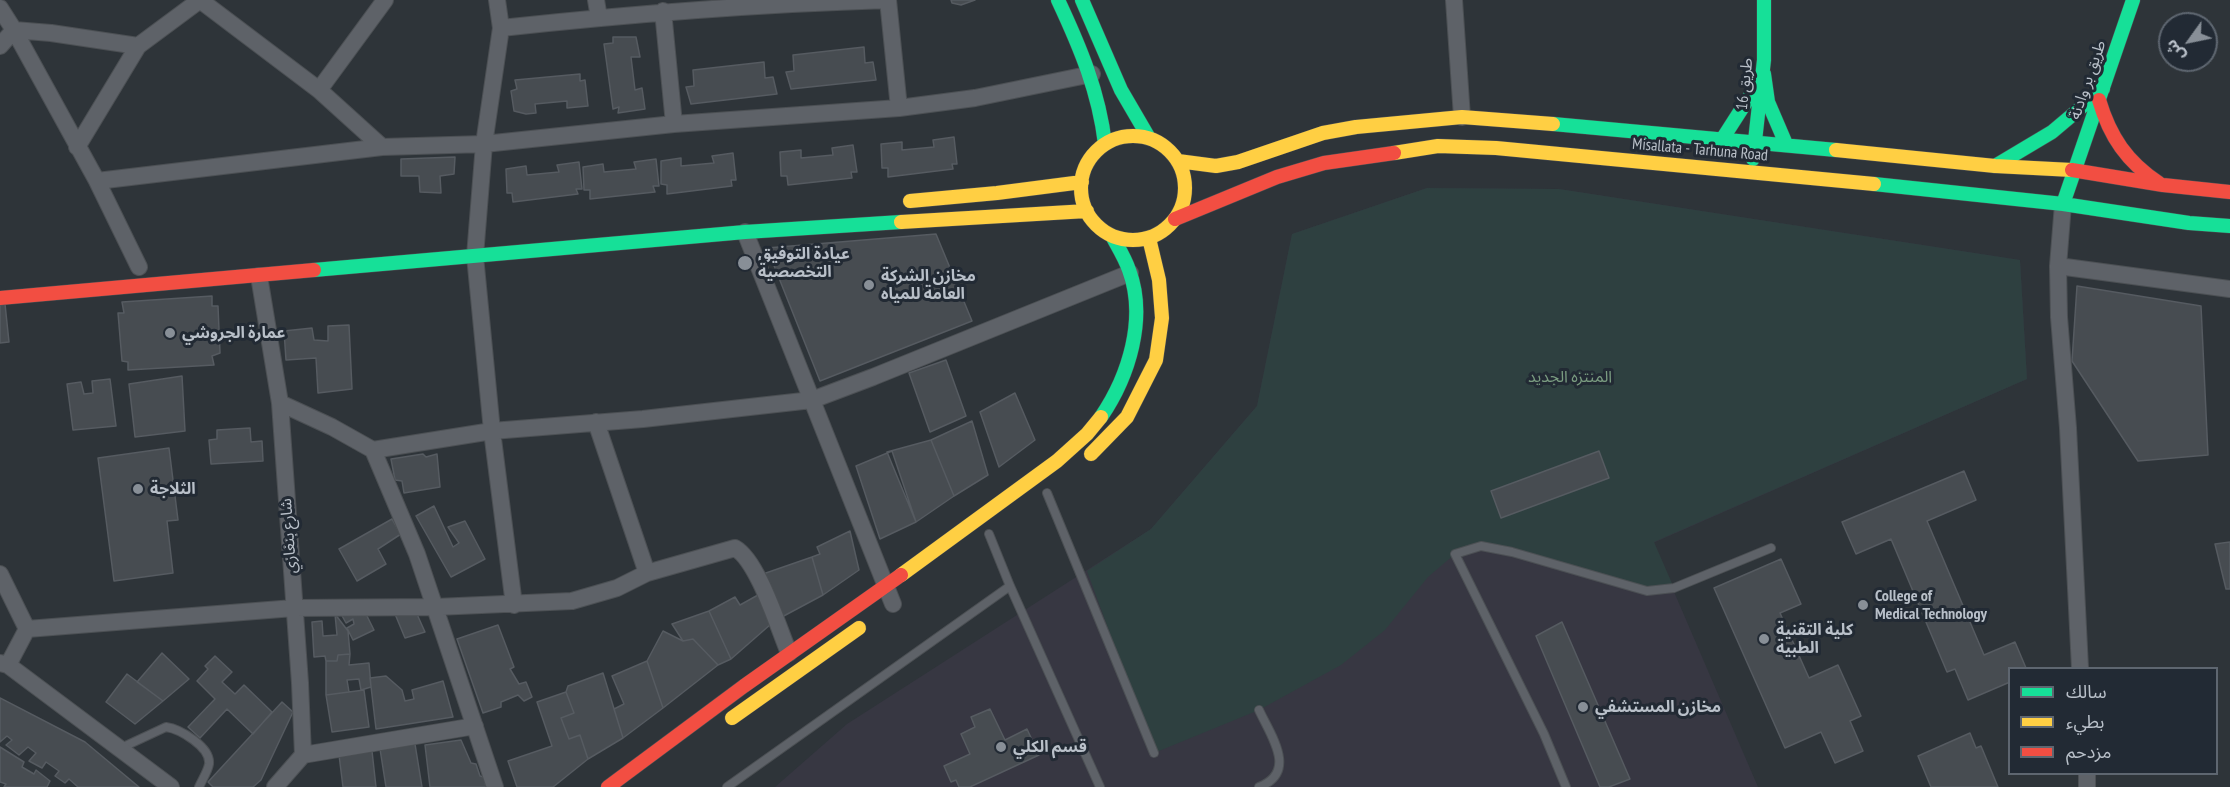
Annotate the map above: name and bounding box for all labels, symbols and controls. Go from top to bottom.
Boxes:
north arrow [2158,12,2218,72]
text: ش [2160,36,2189,65]
street label: طريق بر وادنة [2065,38,2111,122]
street label: طريق 16 [1733,57,1757,111]
street label: Misallata - Tarhuna Road [1631,134,1769,166]
place label: عيادة التوفيق التخصصية [758,244,850,282]
marker: عيادة التوفيق التخصصية [736,254,754,272]
place label: مخازن الشركة العامة للمياه [881,266,976,304]
marker: مخازن الشركة العامة للمياه [862,278,876,292]
place label: عمارة الجروشي [182,323,285,343]
marker: عمارة الجروشي [163,326,177,340]
park label: المنتزه الجديد [1528,367,1612,387]
place label: الثلاجة [150,479,196,499]
marker: الثلاجة [131,482,145,496]
street label: شارع بنغازي [277,498,301,574]
place label: College of Medical Technology [1875,586,1987,624]
marker: College of Medical Technology [1856,598,1870,612]
place label: كلية التقنية الطبية [1776,620,1853,658]
marker: كلية التقنية الطبية [1757,632,1771,646]
legend [2008,667,2218,775]
text: سالك [2066,680,2107,703]
place label: مخازن المستشفي [1595,697,1721,717]
marker: مخازن المستشفي [1576,700,1590,714]
text: بطيء [2066,710,2104,733]
place label: قسم الكلي [1013,737,1087,757]
marker: قسم الكلي [994,740,1008,754]
text: مزدحم [2066,740,2111,763]

